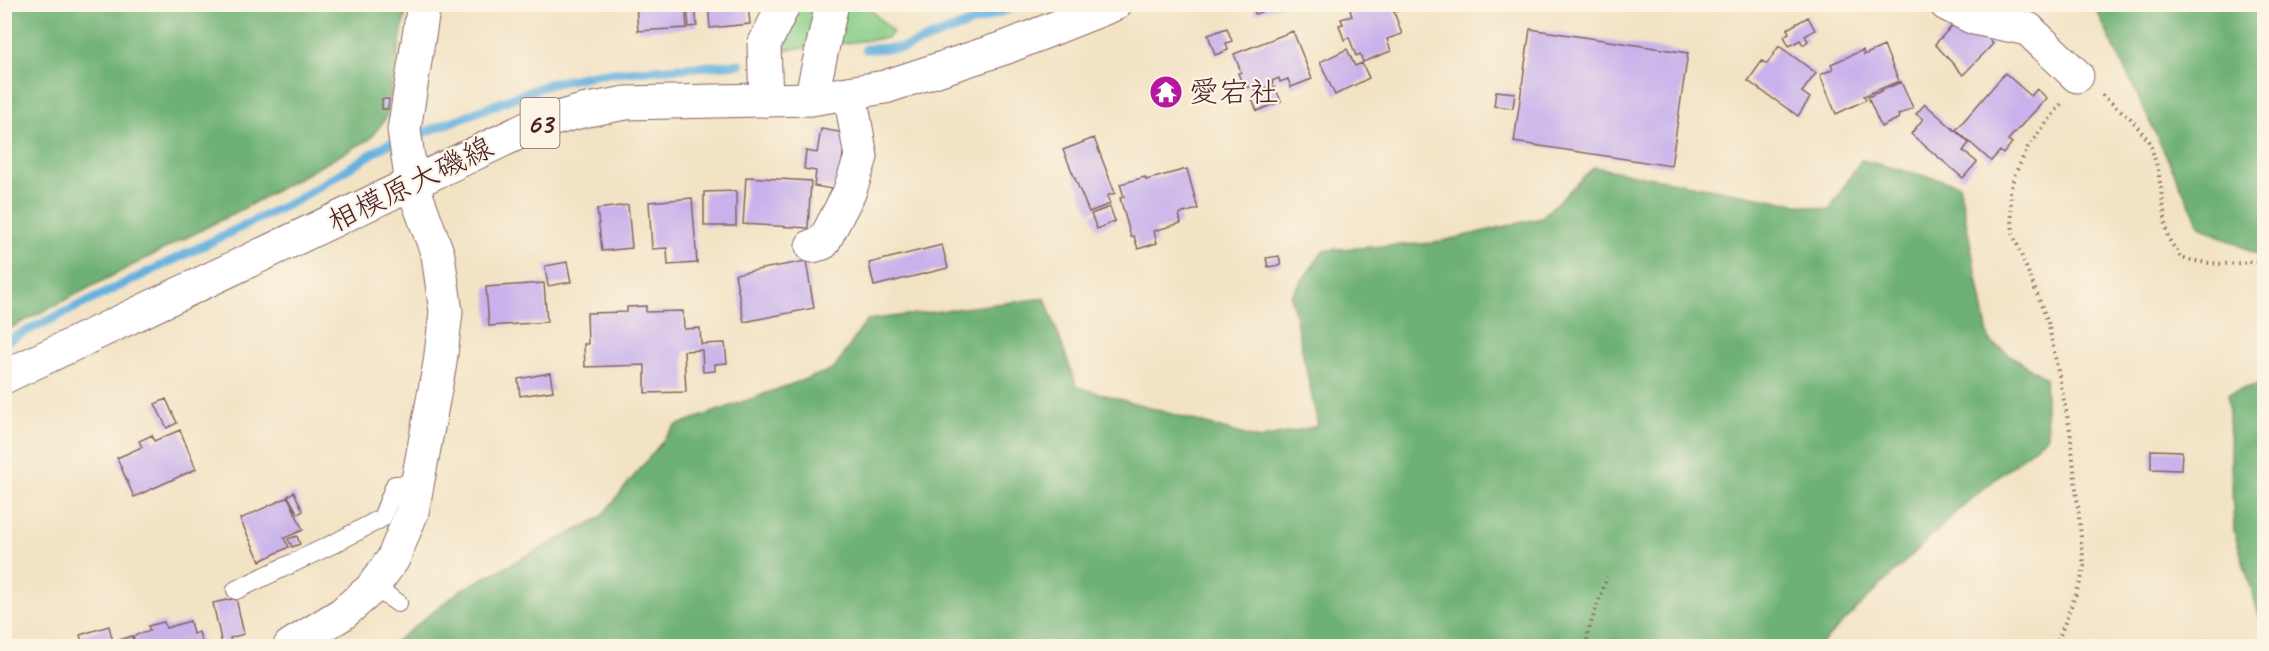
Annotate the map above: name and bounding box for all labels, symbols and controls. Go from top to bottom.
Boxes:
place label: 愛宕社 [1189,73,1279,111]
temple icon: 愛宕社 [1148,74,1184,110]
road number: 63 [520,98,560,148]
street label: 相模原大磯線 [321,127,499,241]

